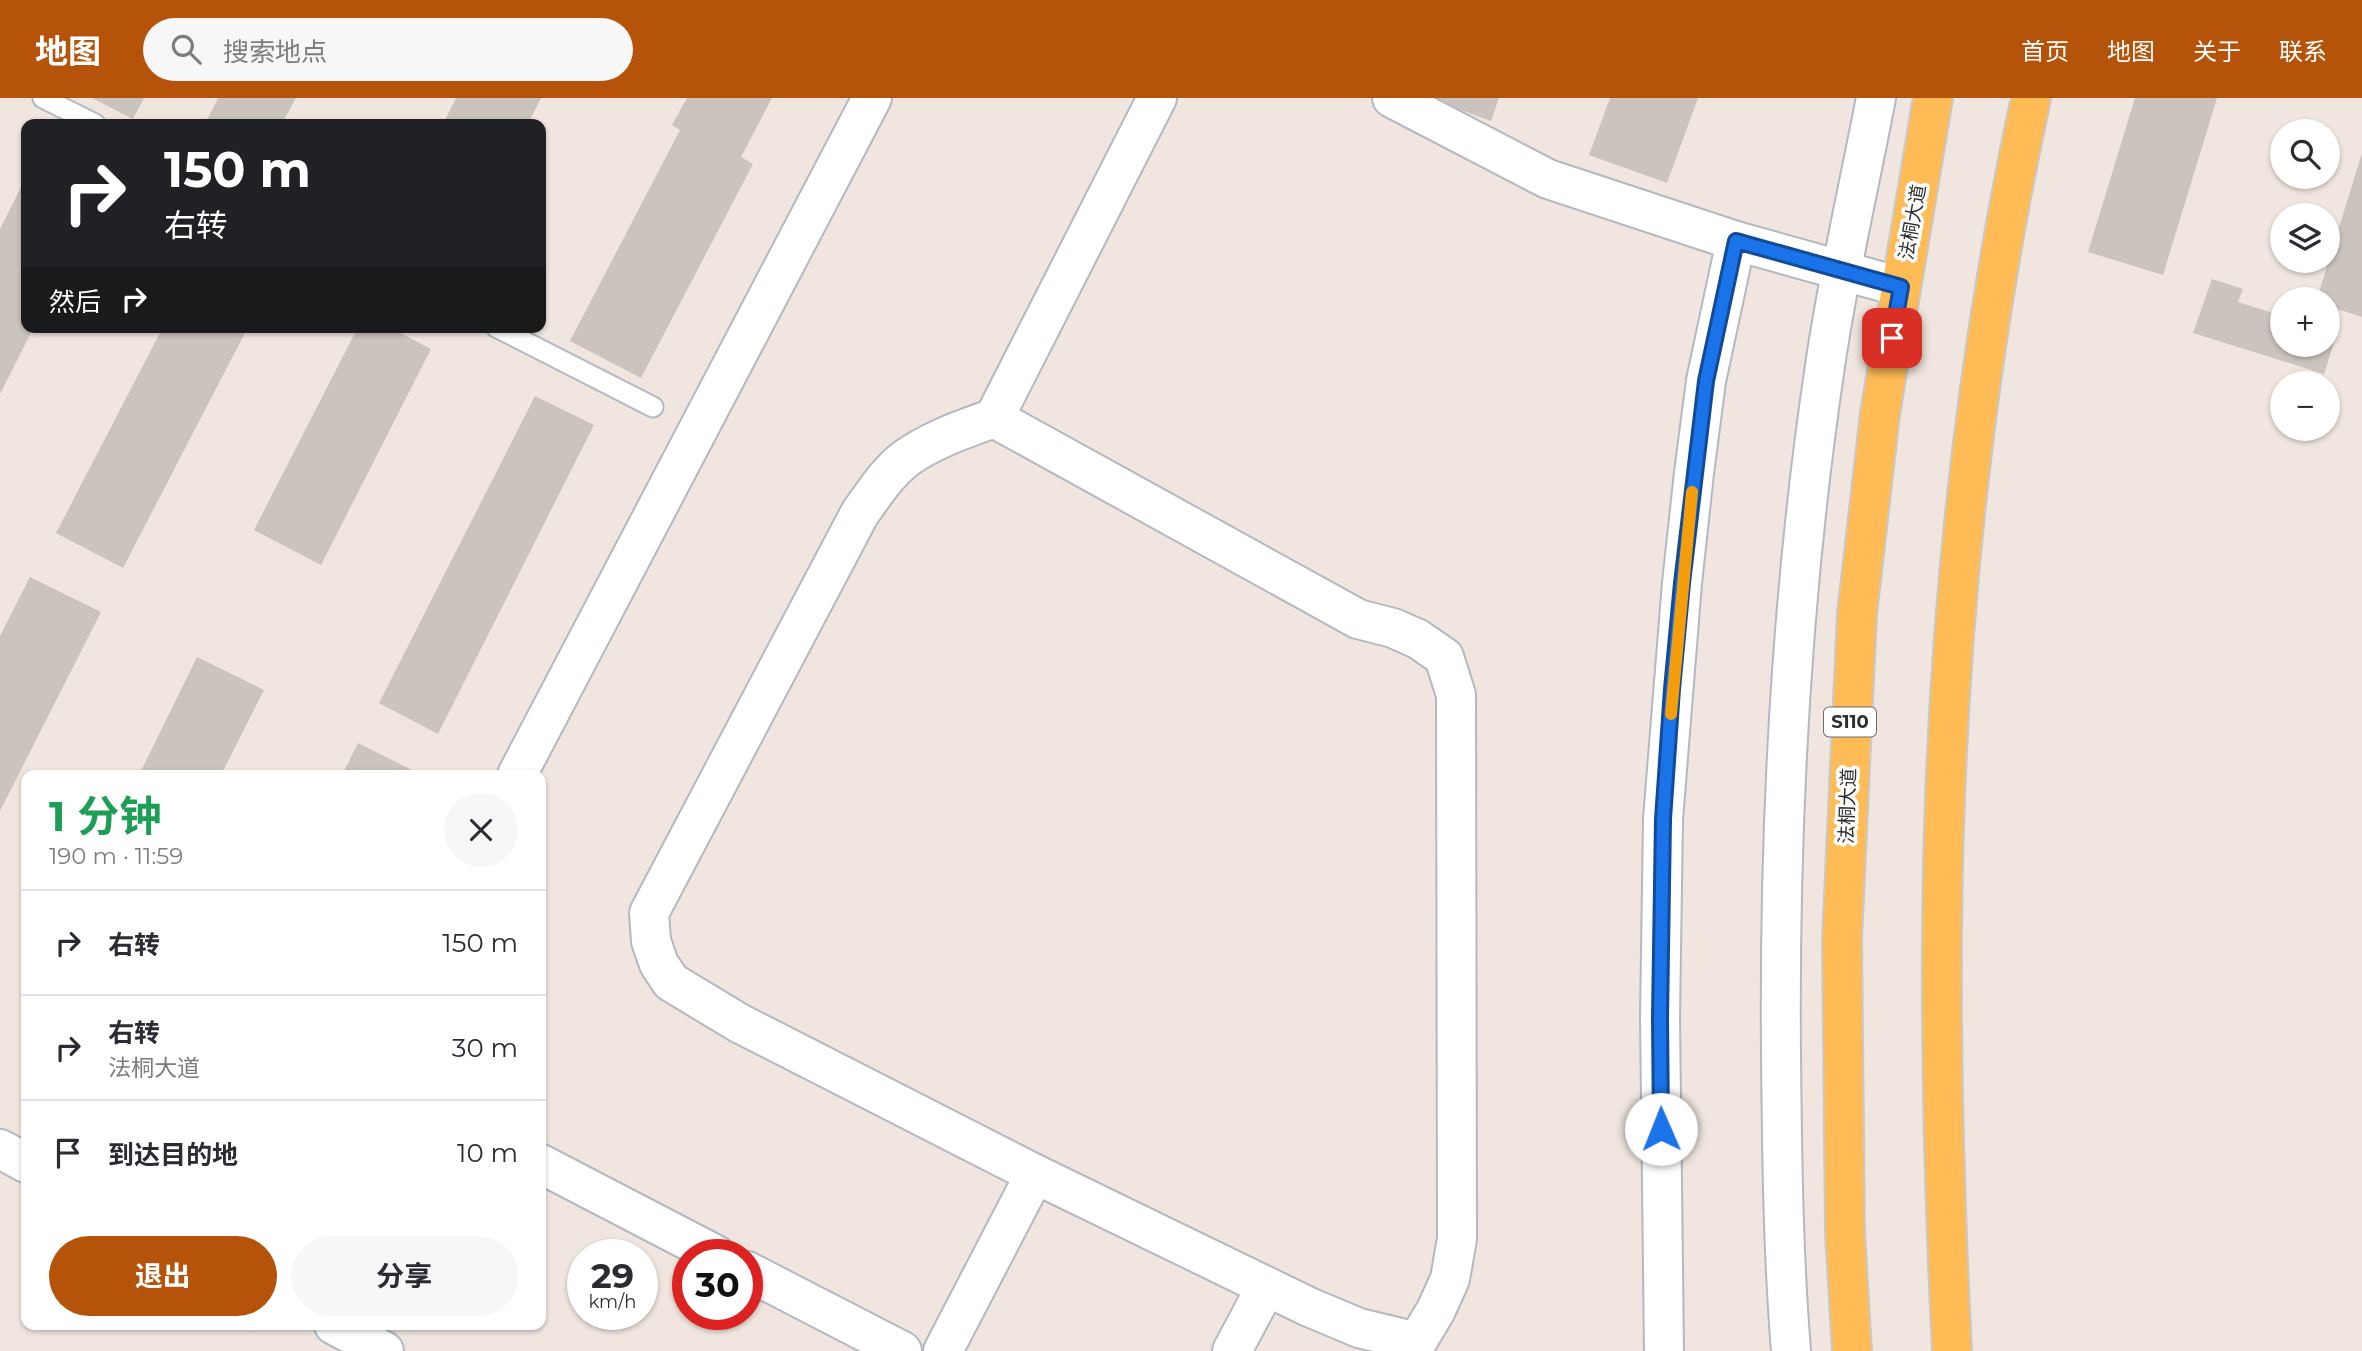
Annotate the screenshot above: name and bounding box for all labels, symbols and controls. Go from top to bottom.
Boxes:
search box [143,18,633,81]
icon: search [167,30,205,68]
text: 地图 [35,31,101,71]
text: 搜索地点 [223,36,327,68]
text: 首页 [2021,37,2069,66]
text: 地图 [2107,37,2155,66]
text: 关于 [2193,37,2241,66]
text: 联系 [2279,37,2327,66]
map controls [2270,119,2340,441]
button: search [2270,119,2340,189]
text: 150 m [164,140,311,199]
icon: right [49,147,140,238]
street label: 法桐大道 [1895,183,1930,262]
button: layers [2270,203,2340,273]
text: 右转 [164,206,228,245]
icon: right [115,280,153,318]
text: 然后 [49,286,101,318]
button: + [2270,287,2340,357]
pin [1862,308,1922,368]
icon: arrive [1873,319,1911,357]
button: − [2270,371,2340,441]
road number: S110 [1824,708,1876,736]
street label: 法桐大道 [1835,768,1860,844]
text: 1 分钟 [49,790,161,842]
button: close [444,793,518,867]
text: 190 m · 11:59 [49,842,183,870]
icon: right [49,924,87,962]
text: 150 m [442,927,518,959]
text: 右转 [108,929,160,961]
text: 右转 [108,1017,160,1049]
icon: right [49,1029,87,1067]
text: 30 m [452,1032,518,1064]
text: 法桐大道 [108,1054,200,1082]
position arrow [1624,1092,1698,1166]
icon: arrive [49,1134,87,1172]
text: 10 m [457,1137,518,1169]
text: 到达目的地 [108,1139,238,1171]
button: 退出 [49,1236,277,1316]
button: 分享 [291,1236,518,1316]
speed limit sign: 30 [672,1239,763,1330]
text: 29 [591,1254,634,1297]
text: km/h [588,1291,637,1313]

